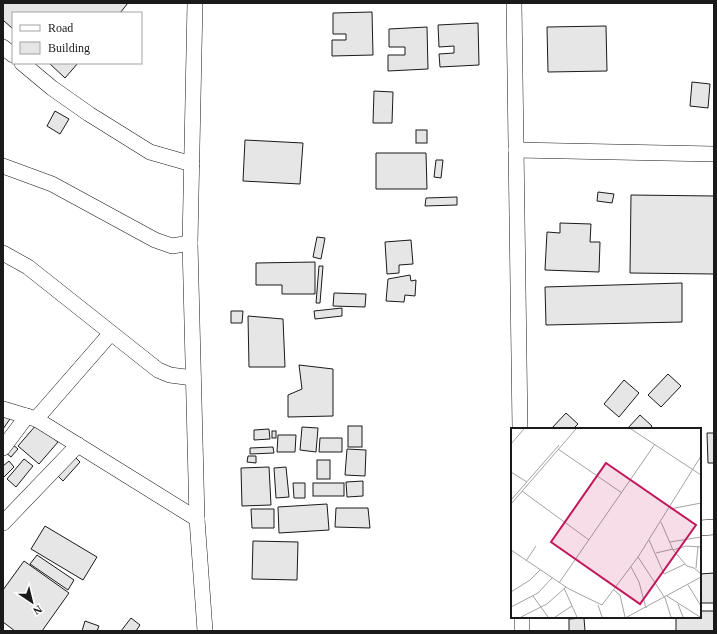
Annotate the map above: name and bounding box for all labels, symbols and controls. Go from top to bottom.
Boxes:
legend [12,12,142,64]
text: Road [48,21,73,35]
text: Building [48,41,90,55]
inset map [511,428,701,618]
north arrow [12,582,52,622]
text: N [31,603,44,617]

